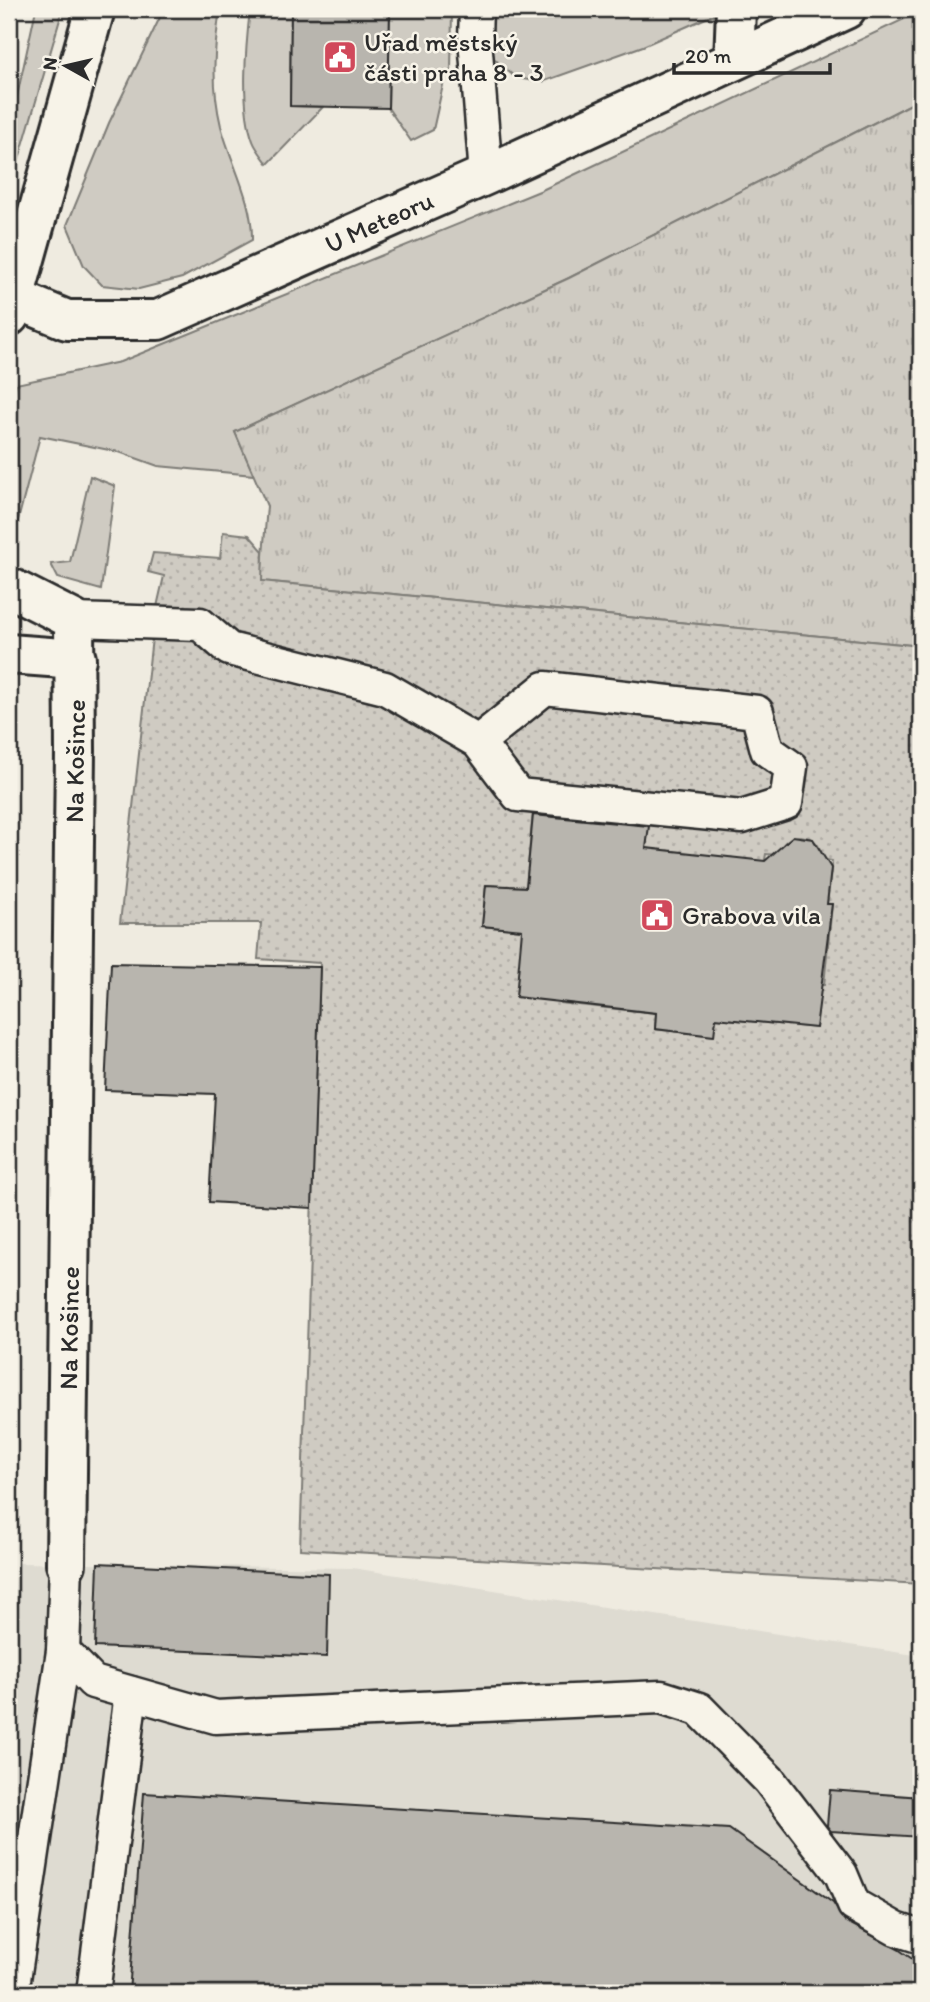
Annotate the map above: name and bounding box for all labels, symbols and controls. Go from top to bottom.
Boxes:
place label: Uřad městský části praha 8 - 3 [364,26,544,88]
north arrow [32,32,102,102]
scale bar [674,32,830,76]
public building icon: Uřad městský části praha 8 - 3 [321,38,359,76]
text: 20 m [685,43,732,68]
text: N [37,56,62,72]
street label: U Meteoru [320,184,438,260]
street label: Na Košince [58,699,92,823]
public building icon: Grabova vila [638,896,676,934]
place label: Grabova vila [682,899,821,931]
street label: Na Košince [52,1266,86,1390]

